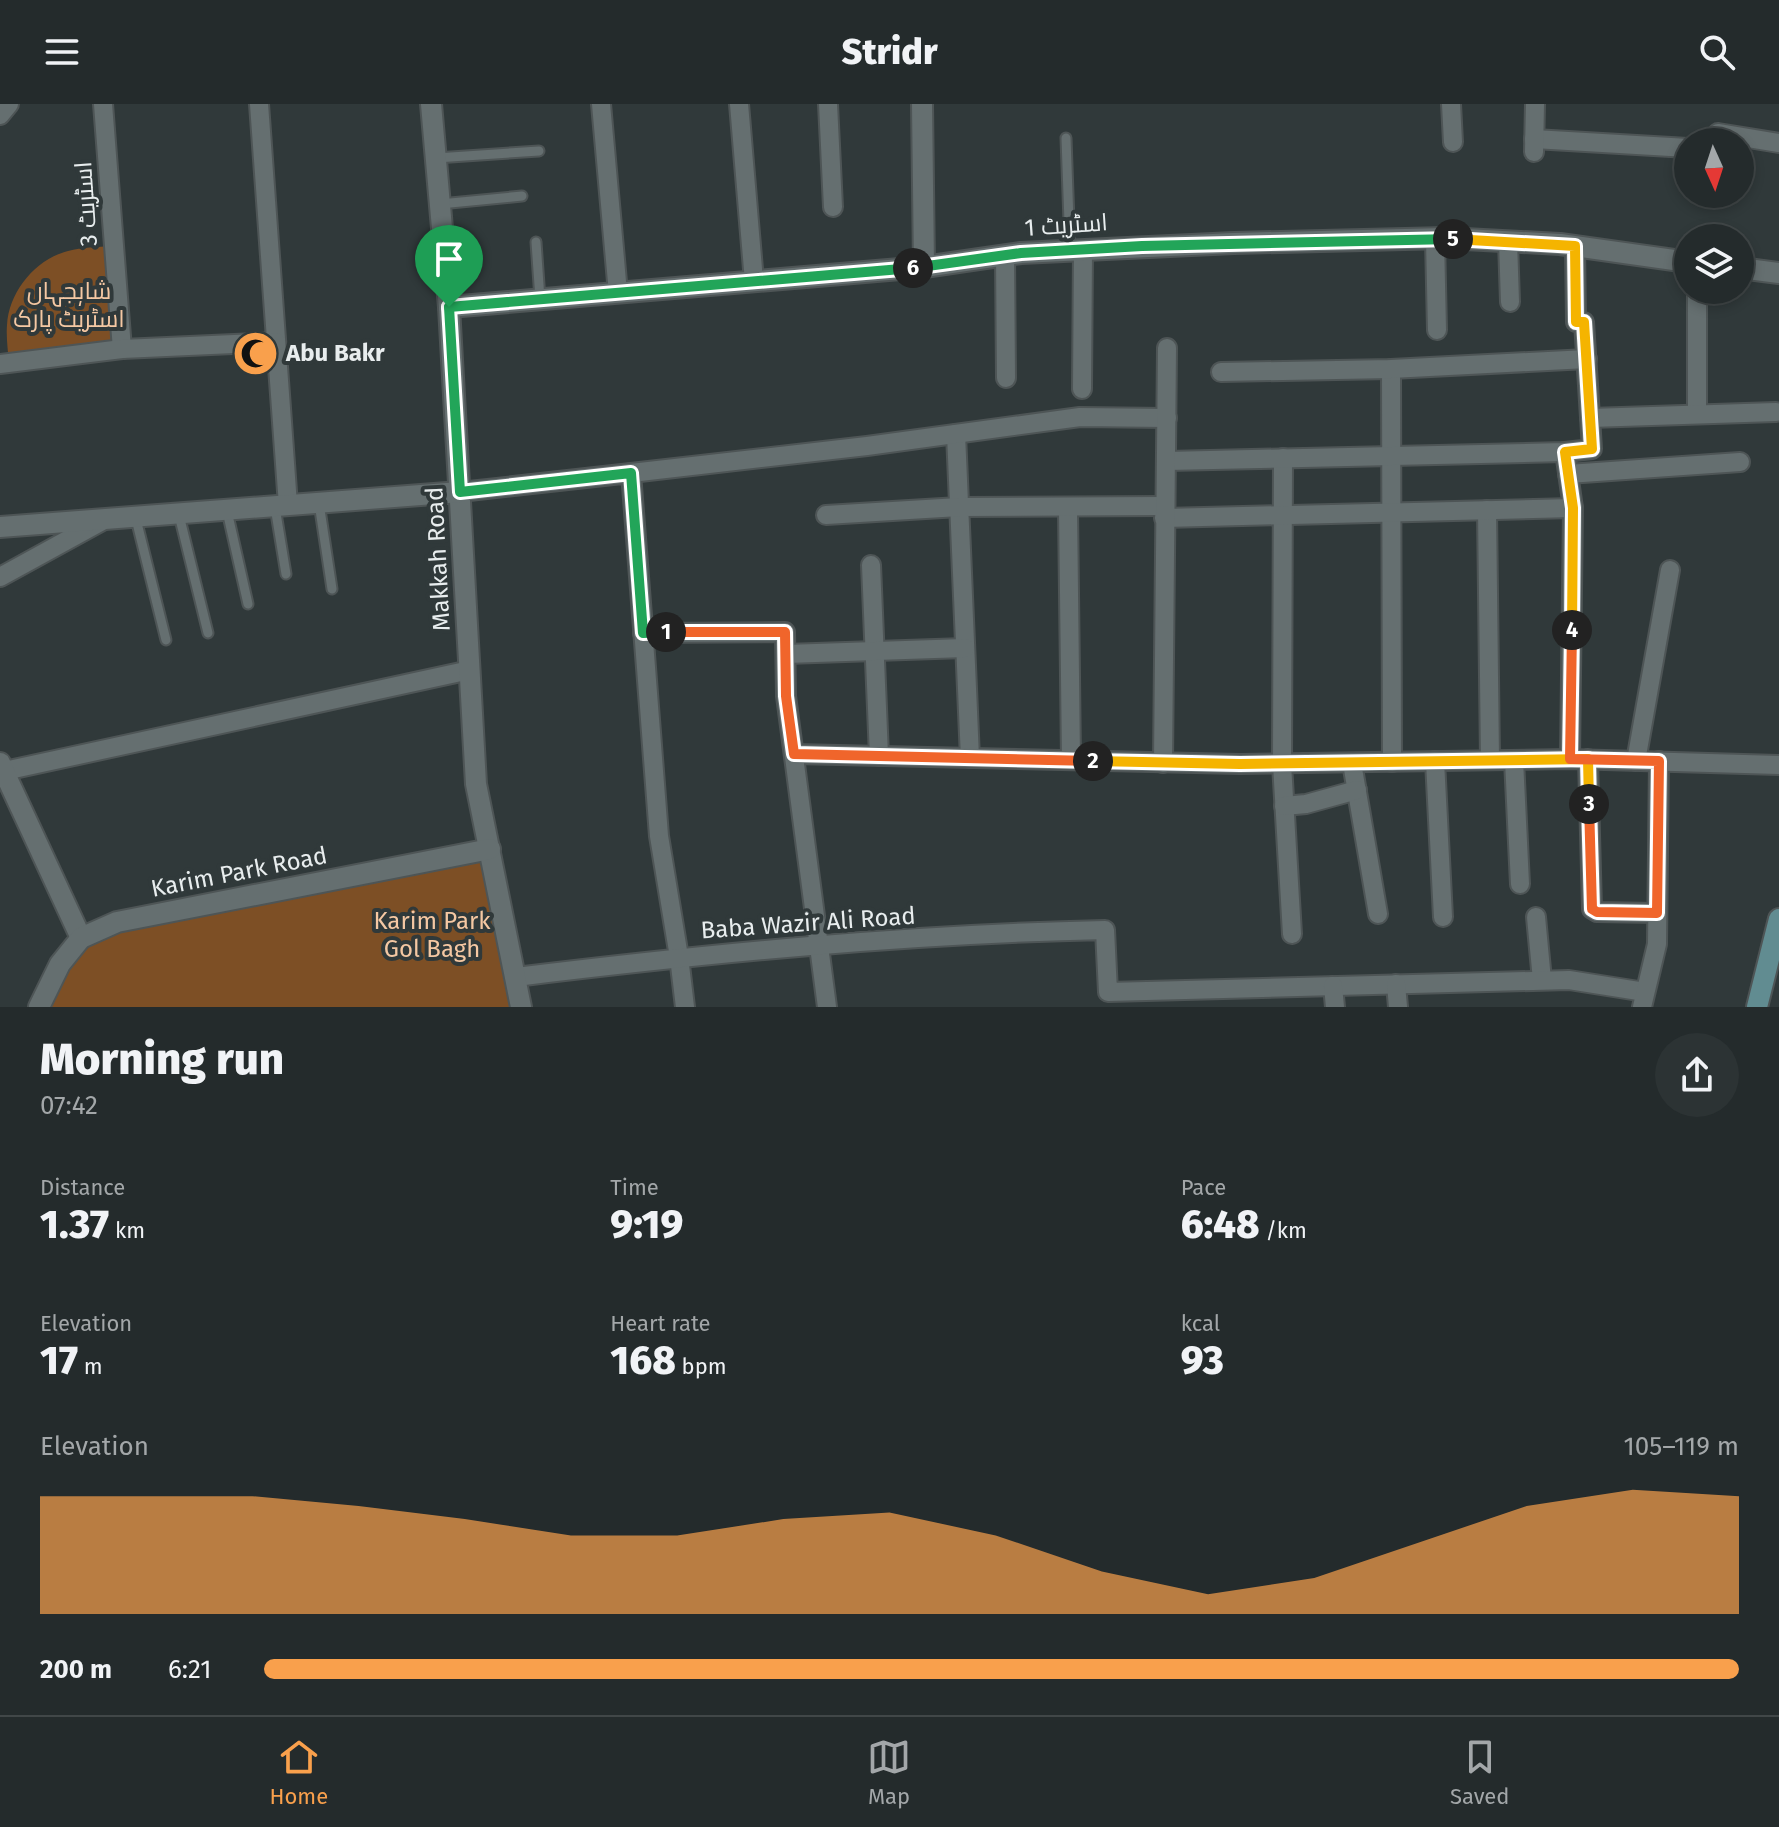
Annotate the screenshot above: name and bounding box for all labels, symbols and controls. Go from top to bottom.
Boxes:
icon: menu [40,30,84,74]
text: Stridr [842,30,937,74]
icon: search [1695,30,1739,74]
north arrow [1674,128,1754,208]
map controls [1674,128,1754,304]
street label: اسٹریٹ 3 [69,161,103,247]
street label: اسٹریٹ 1 [1023,208,1109,242]
pin: 5 [1433,219,1473,259]
button: layers [1674,224,1754,304]
pin [415,225,483,307]
text: 5 [1447,225,1459,252]
icon: arrive [427,237,471,281]
pin: 6 [893,248,933,288]
text: 6 [907,254,919,281]
park label: شاہجہاں اسٹریٹ پارک [13,277,125,335]
mosque icon: Abu Bakr [231,329,279,377]
place label: Abu Bakr [285,339,385,367]
street label: Makkah Road [420,486,456,632]
pin: 4 [1552,610,1592,650]
pin: 1 [646,612,686,652]
text: 4 [1566,616,1578,643]
text: 1 [661,618,671,645]
pin: 2 [1073,741,1113,781]
text: 2 [1087,747,1099,774]
pin: 3 [1569,784,1609,824]
text: 3 [1583,790,1595,817]
street label: Karim Park Road [149,841,329,903]
street label: Baba Wazir Ali Road [700,902,916,944]
park label: Karim Park Gol Bagh [373,907,491,963]
text: Morning run [40,1033,284,1086]
button: share [1655,1033,1739,1117]
text: 07:42 [40,1090,98,1121]
text: Distance [40,1174,125,1201]
text: Time [610,1174,659,1201]
text: Pace [1181,1174,1226,1201]
text: 1.37 [40,1201,109,1249]
text: 9:19 [610,1201,683,1249]
text: 6:48 [1181,1201,1260,1249]
text: km [109,1217,145,1244]
text: /km [1260,1217,1307,1244]
text: Elevation [40,1310,132,1337]
text: Heart rate [610,1310,711,1337]
text: kcal [1181,1310,1220,1337]
text: 17 [40,1337,78,1385]
text: 168 [610,1337,676,1385]
text: 93 [1181,1337,1224,1385]
text: m [78,1353,103,1380]
text: bpm [676,1353,727,1380]
text: Elevation [40,1431,149,1462]
text: 105–119 m [1624,1431,1739,1462]
text: 200 m [40,1654,112,1685]
text: 6:21 [168,1654,212,1685]
tab: Home [269,1735,328,1810]
tab: Map [867,1735,911,1810]
tab: Saved [1450,1735,1510,1810]

